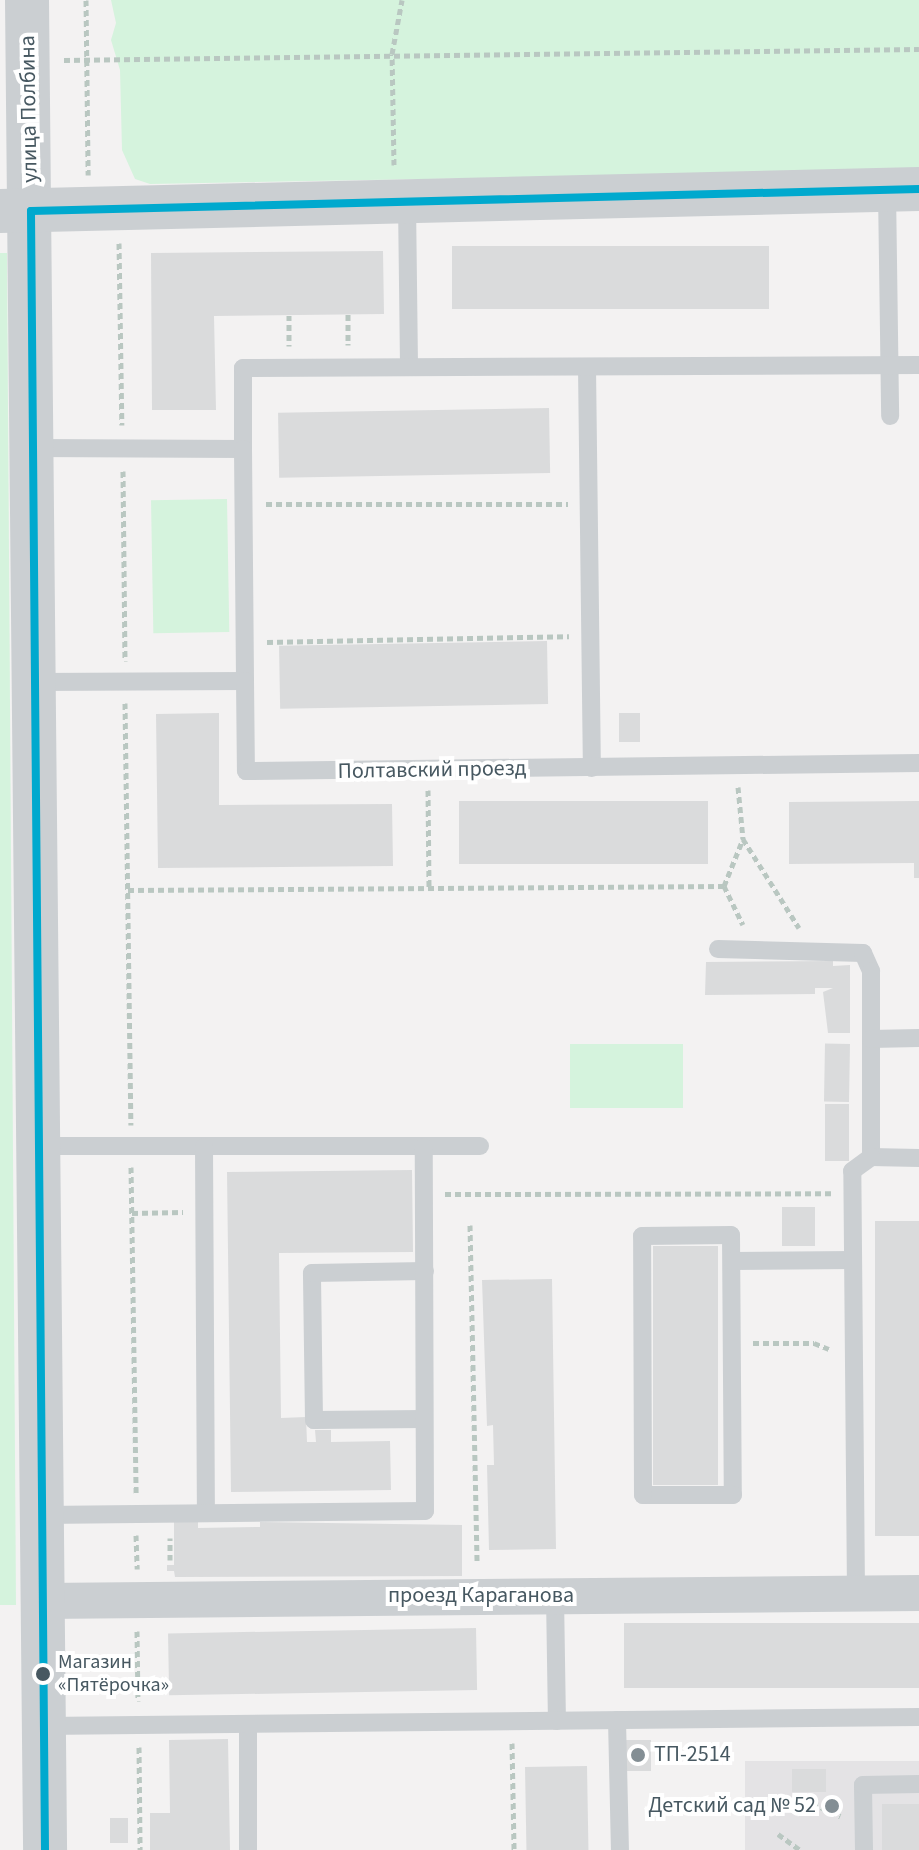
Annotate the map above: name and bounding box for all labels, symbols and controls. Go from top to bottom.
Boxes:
street label: улица Полбина [15,35,43,183]
street label: Полтавский проезд [337,755,527,785]
street label: проезд Караганова [388,1583,574,1609]
place label: Магазин «Пятёрочка» [58,1650,169,1697]
marker: Магазин «Пятёрочка» [35,1666,51,1682]
place label: ТП-2514 [654,1742,731,1768]
marker: ТП-2514 [629,1746,647,1764]
place label: Детский сад № 52 [648,1793,816,1819]
marker: Детский сад № 52 [823,1797,841,1815]

